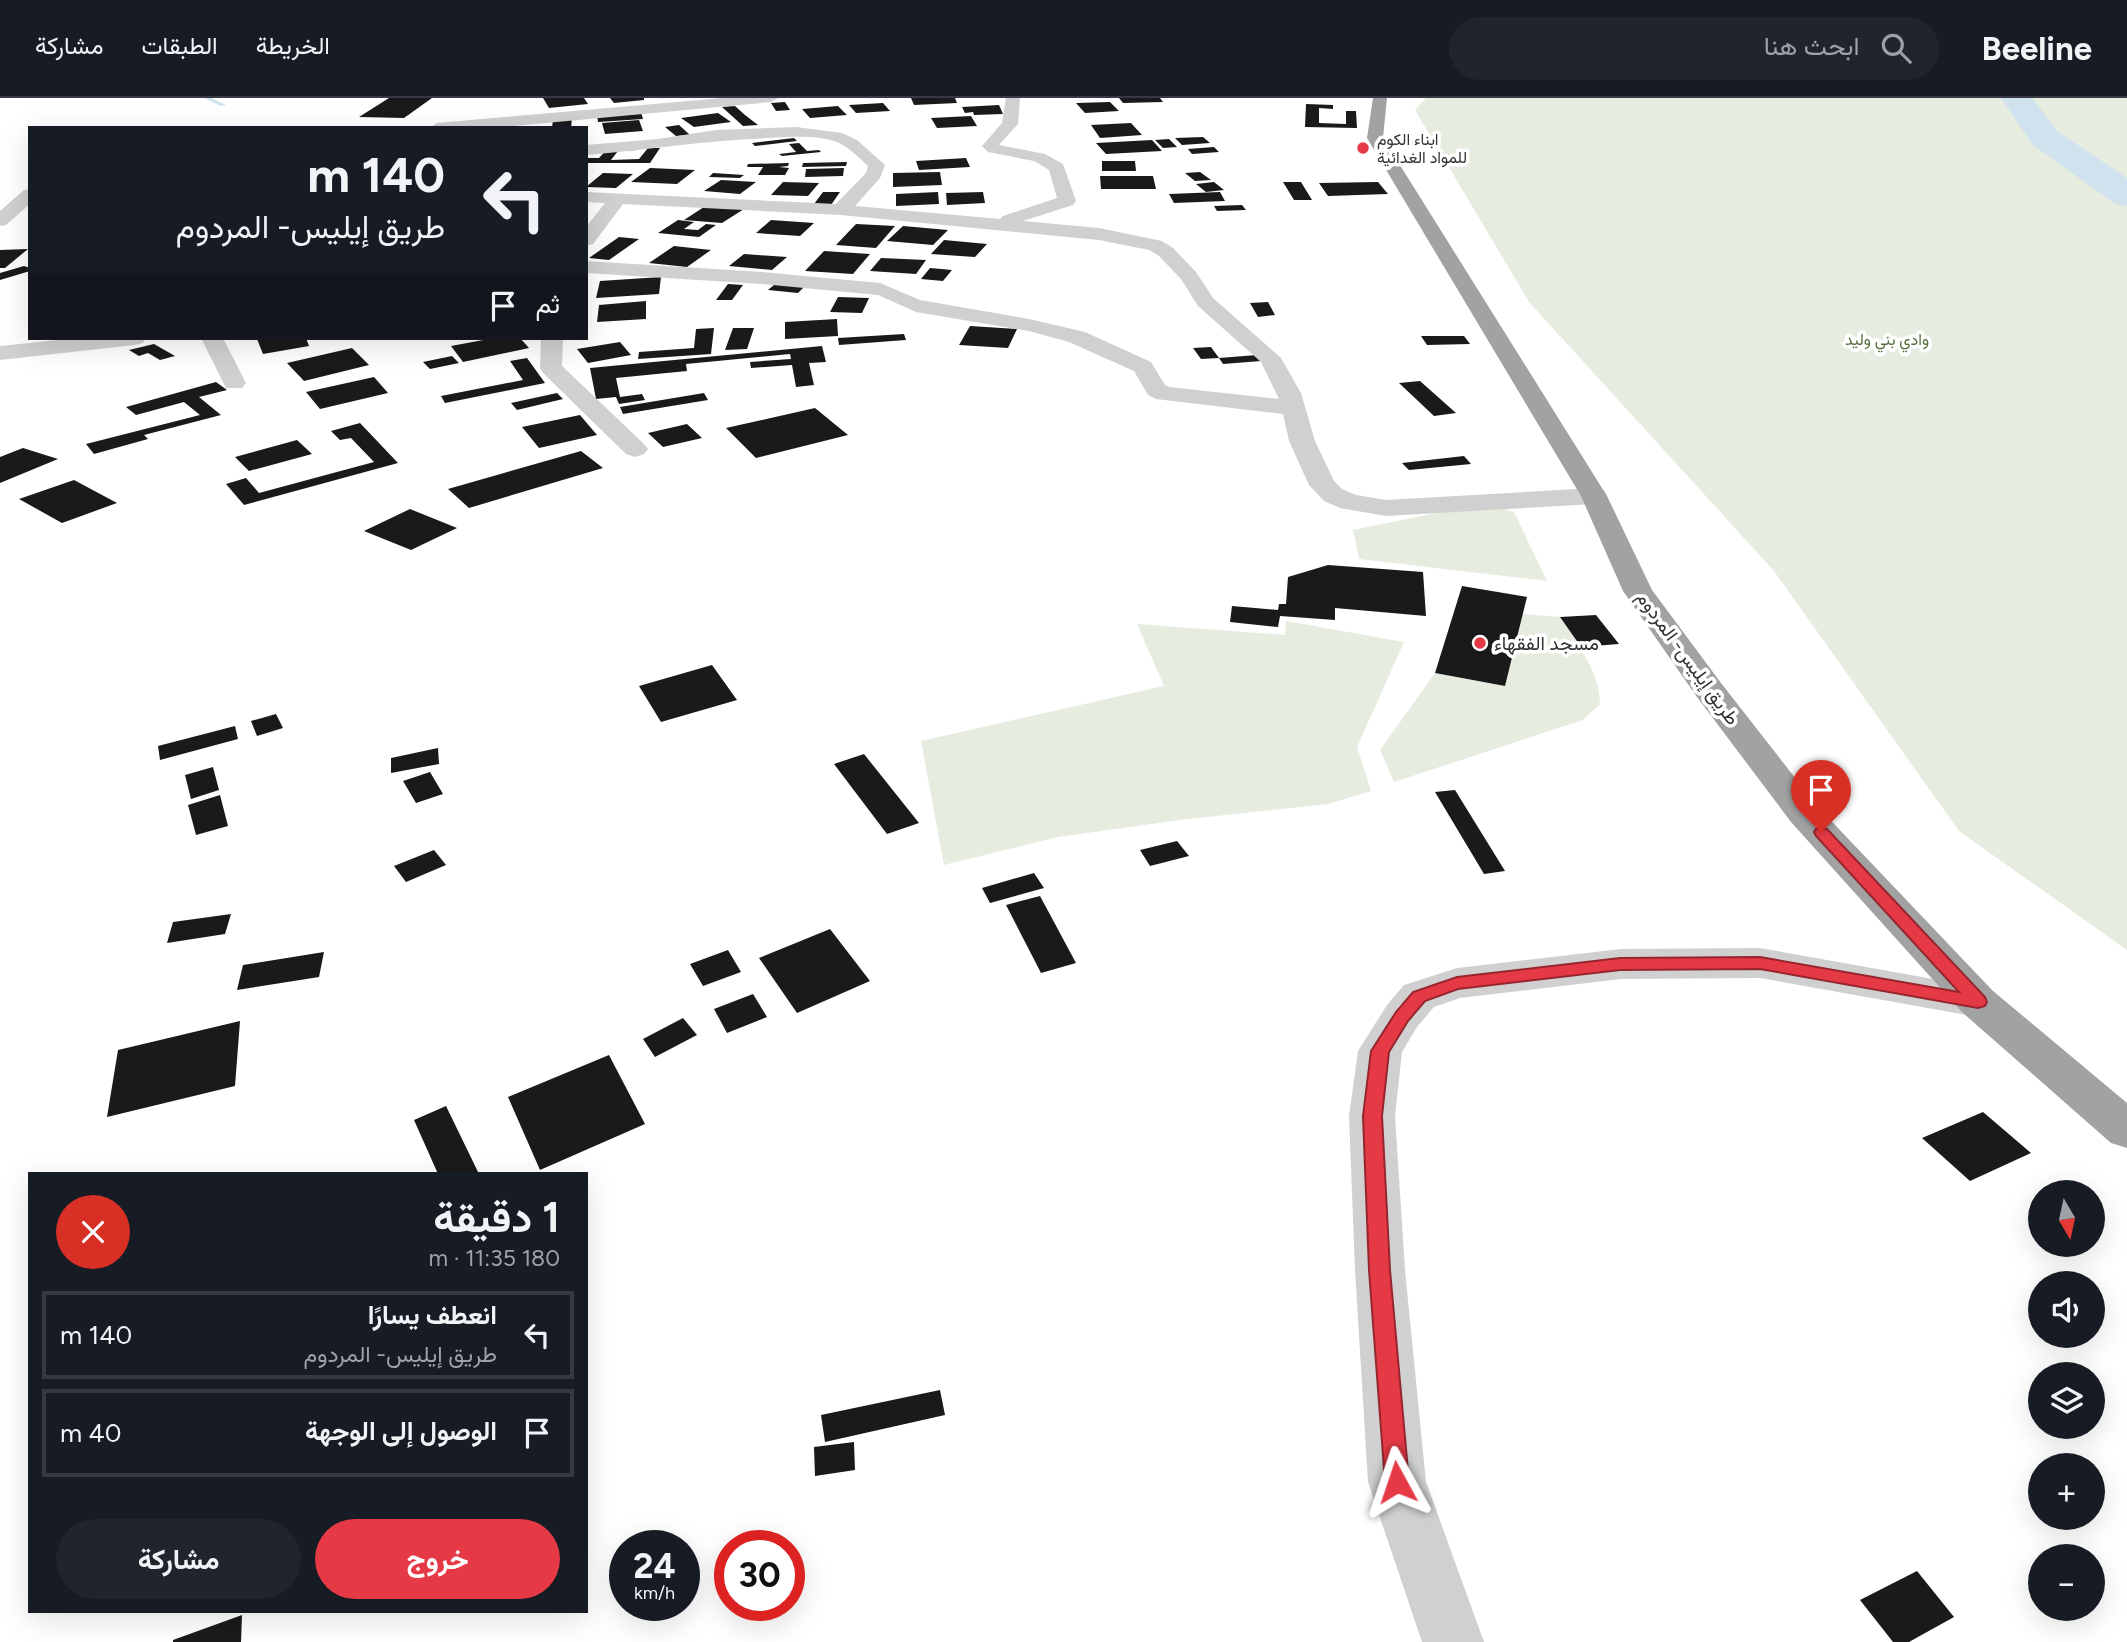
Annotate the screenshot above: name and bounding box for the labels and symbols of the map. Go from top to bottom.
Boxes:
place label: ابناء الكوم للمواد الغدائية [1377,130,1467,168]
marker: ابناء الكوم للمواد الغدائية [1355,140,1371,156]
park label: وادي بني وليد [1845,330,1929,353]
street label: طريق إيليس- المردوم [1631,587,1744,730]
place label: مسجد الفقهاء [1494,632,1599,655]
marker: مسجد الفقهاء [1472,635,1488,651]
pin [1791,760,1851,832]
north arrow [2028,1180,2105,1256]
position arrow [1360,1445,1434,1519]
speed limit sign: 30 [714,1530,805,1621]

